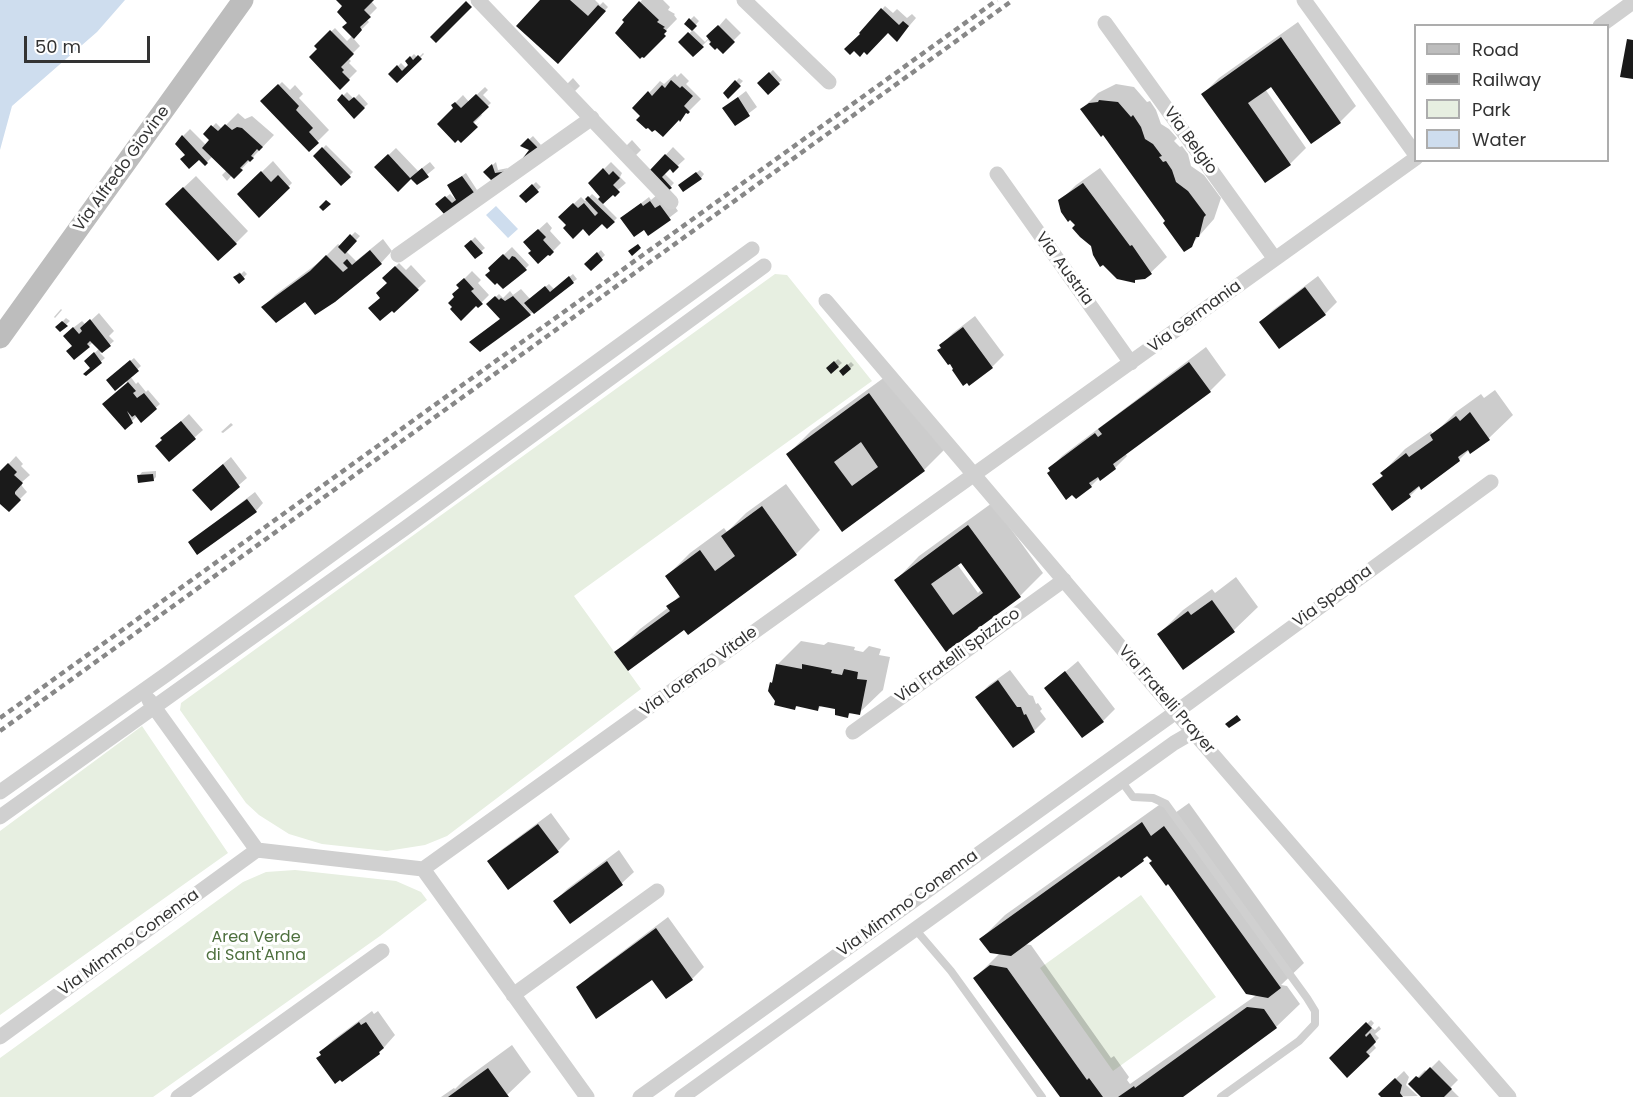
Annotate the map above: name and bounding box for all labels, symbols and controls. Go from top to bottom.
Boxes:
scale bar [27,24,153,62]
legend [1414,24,1609,162]
text: 50 m [35,34,81,59]
text: Road [1472,37,1519,62]
text: Railway [1472,67,1541,92]
text: Park [1472,97,1511,122]
street label: Via Alfredo Giovine [70,102,174,236]
street label: Via Belgio [1159,104,1221,178]
text: Water [1472,127,1526,152]
street label: Via Austria [1031,229,1097,309]
street label: Via Germania [1145,277,1245,357]
street label: Via Spagna [1290,562,1376,632]
street label: Via Fratelli Spizzico [892,604,1024,708]
street label: Via Lorenzo Vitale [637,623,761,721]
street label: Via Fratelli Prayer [1114,642,1218,758]
street label: Via Mimmo Conenna [834,847,982,961]
street label: Via Mimmo Conenna [55,886,203,1000]
park label: Area Verde di Sant'Anna [206,928,306,966]

